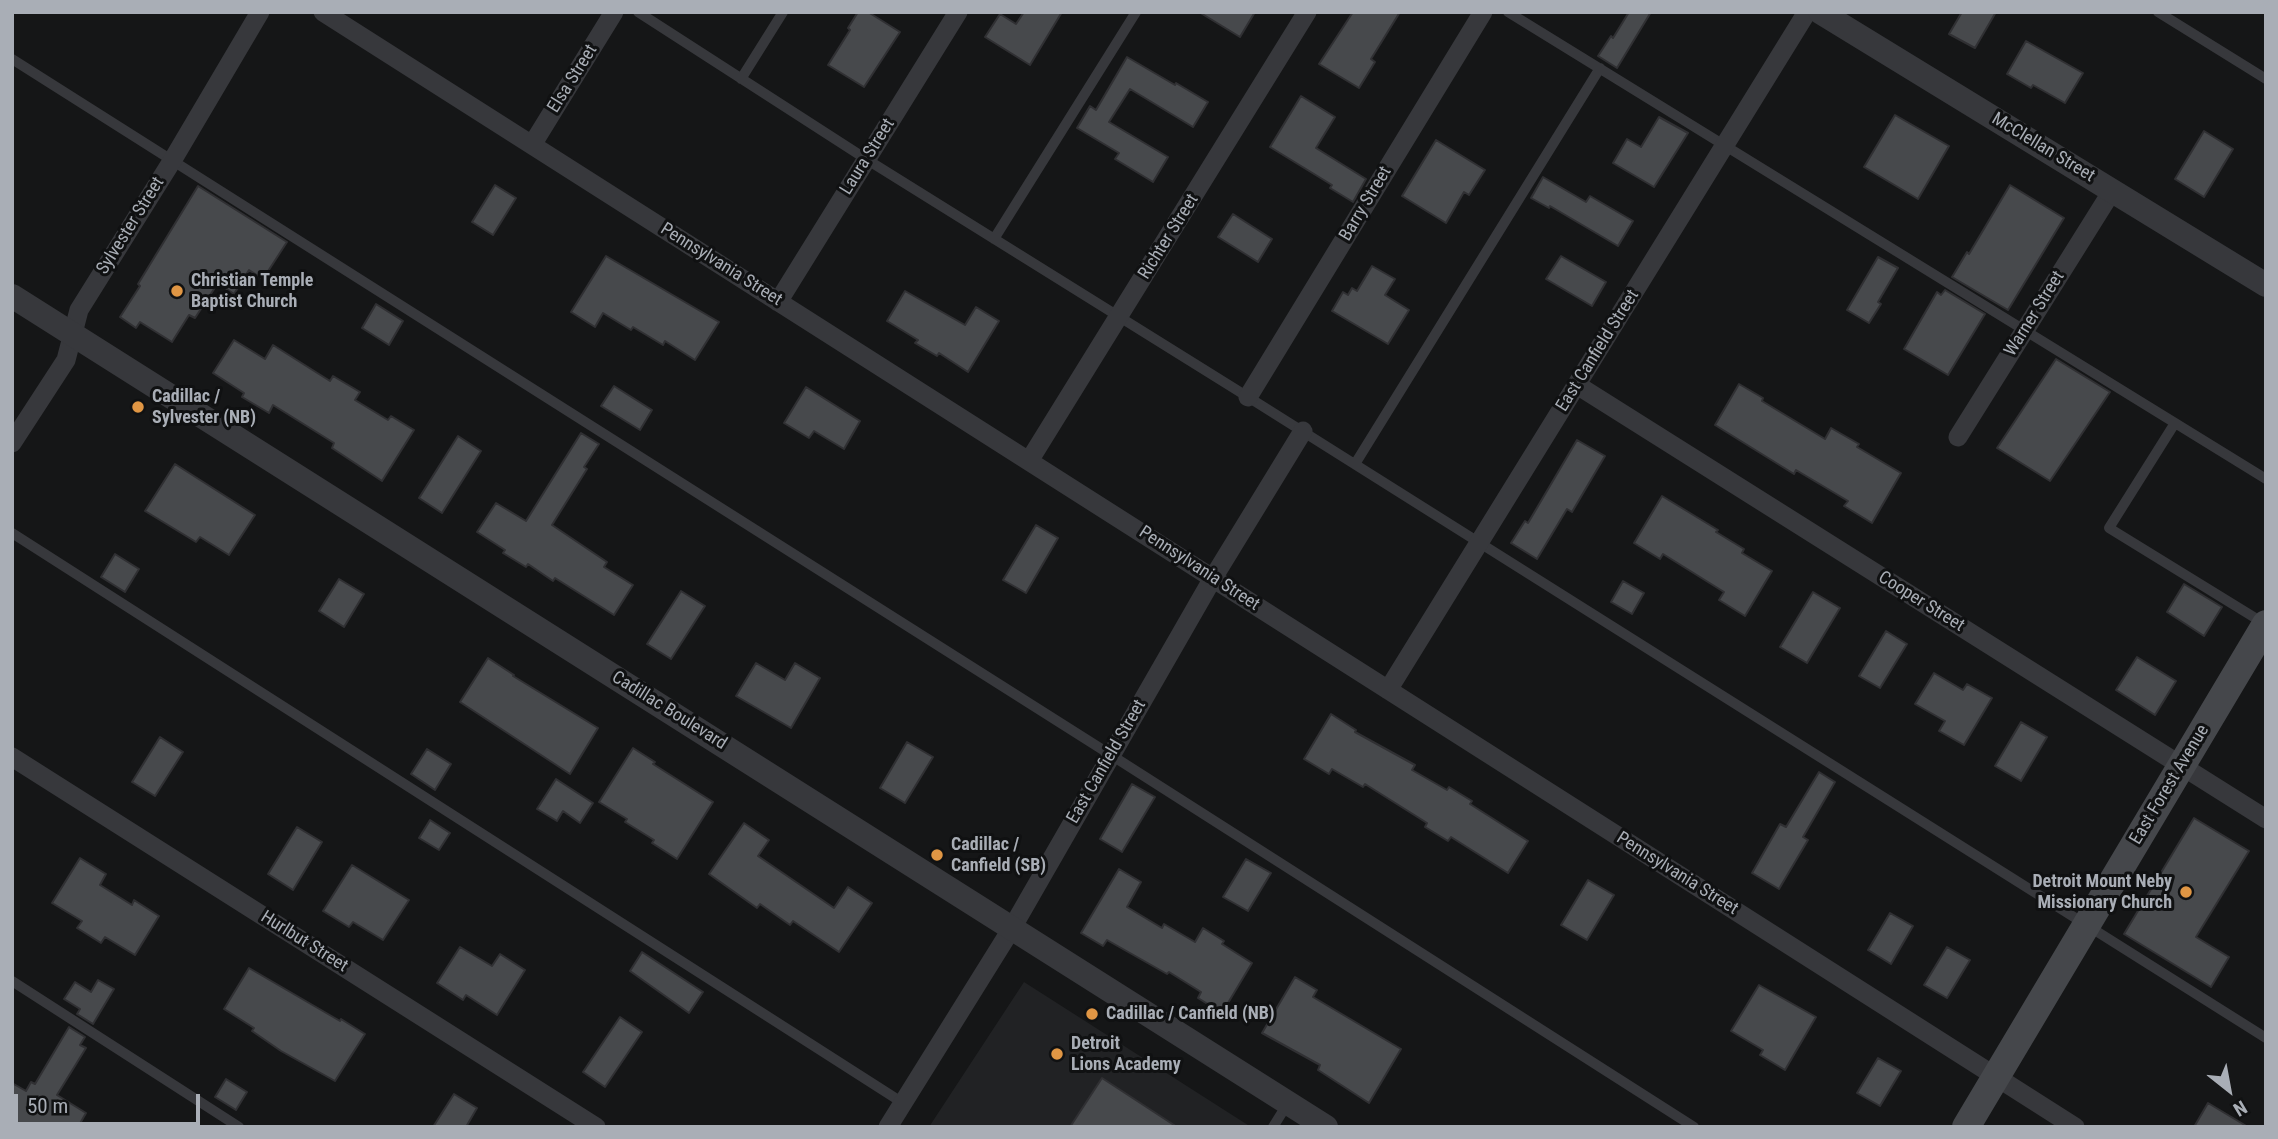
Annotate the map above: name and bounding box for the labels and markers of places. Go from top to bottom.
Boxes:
place label: Christian Temple Baptist Church [191,270,313,312]
marker: Christian Temple Baptist Church [169,283,185,299]
place label: Cadillac / Sylvester (NB) [152,386,256,428]
marker: Cadillac / Sylvester (NB) [130,399,146,415]
place label: Cadillac / Canfield (SB) [951,834,1046,876]
marker: Cadillac / Canfield (SB) [929,847,945,863]
place label: Detroit Mount Neby Missionary Church [2032,871,2172,914]
marker: Detroit Mount Neby Missionary Church [2178,884,2194,900]
place label: Cadillac / Canfield (NB) [1106,1003,1275,1025]
marker: Cadillac / Canfield (NB) [1084,1006,1100,1022]
place label: Detroit Lions Academy [1071,1033,1181,1076]
marker: Detroit Lions Academy [1049,1046,1065,1062]

